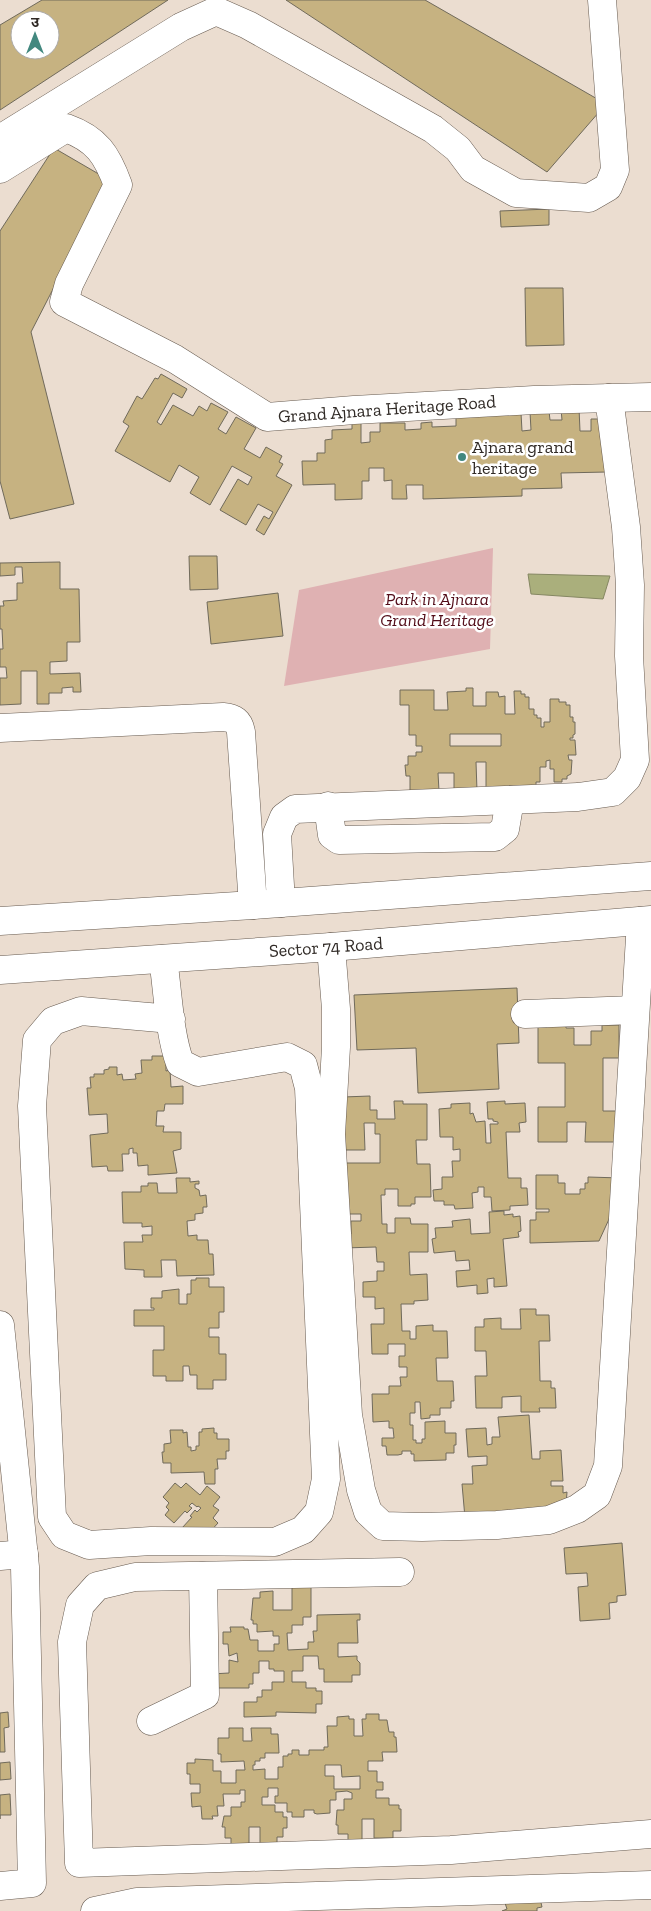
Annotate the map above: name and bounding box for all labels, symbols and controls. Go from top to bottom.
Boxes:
north arrow [10,10,60,60]
text: उ [31,14,40,31]
street label: Grand Ajnara Heritage Road [277,390,497,428]
place label: Ajnara grand heritage [472,436,574,479]
marker: Ajnara grand heritage [456,451,468,463]
park label: Park in Ajnara Grand Heritage [380,588,494,631]
street label: Sector 74 Road [268,932,384,962]

